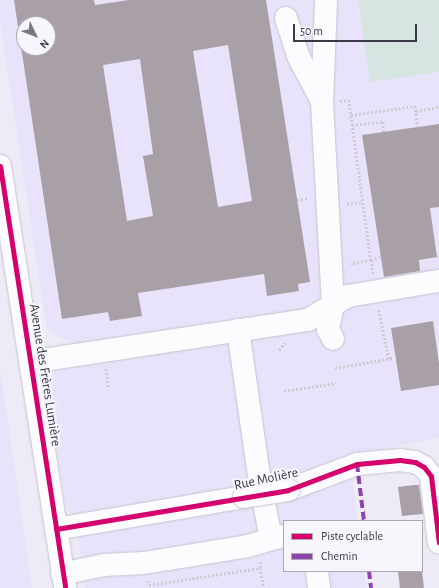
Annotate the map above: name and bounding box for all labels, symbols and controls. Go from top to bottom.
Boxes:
north arrow [16,16,56,56]
scale bar [295,16,419,42]
text: 50 m [300,25,323,37]
text: N [38,37,51,50]
street label: Avenue des Frères Lumière [25,303,65,447]
street label: Rue Molière [232,464,300,494]
legend [283,520,423,572]
text: Piste cyclable [321,530,383,542]
text: Chemin [321,550,358,562]

